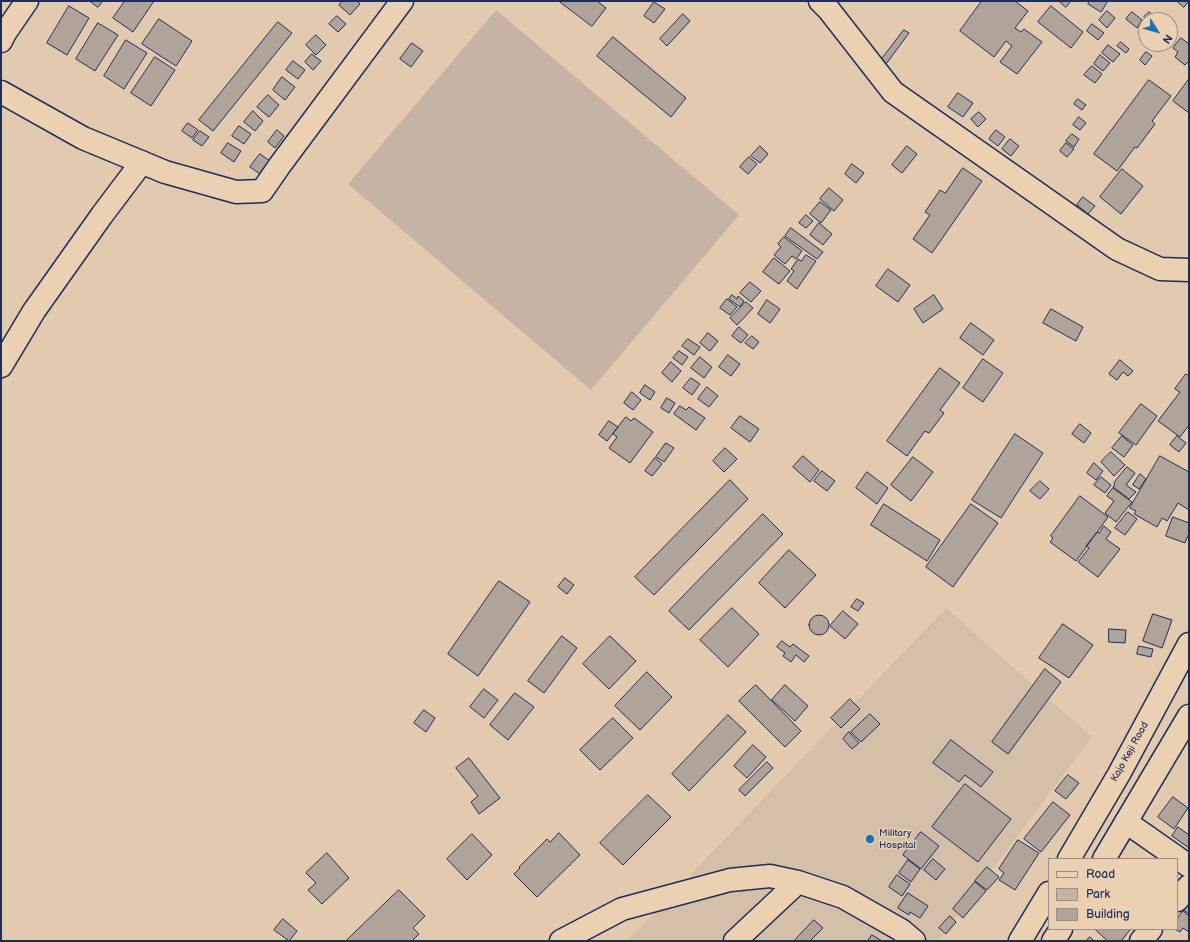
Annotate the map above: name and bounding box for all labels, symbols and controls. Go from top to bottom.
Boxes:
north arrow [1138,12,1178,52]
text: N [1160,32,1175,46]
street label: Kajo Keji Road [1109,720,1151,784]
place label: Military Hospital [879,827,916,850]
marker: Military Hospital [864,833,876,845]
legend [1048,858,1178,930]
text: Road [1086,867,1115,882]
text: Park [1086,887,1110,902]
text: Building [1086,907,1130,922]

